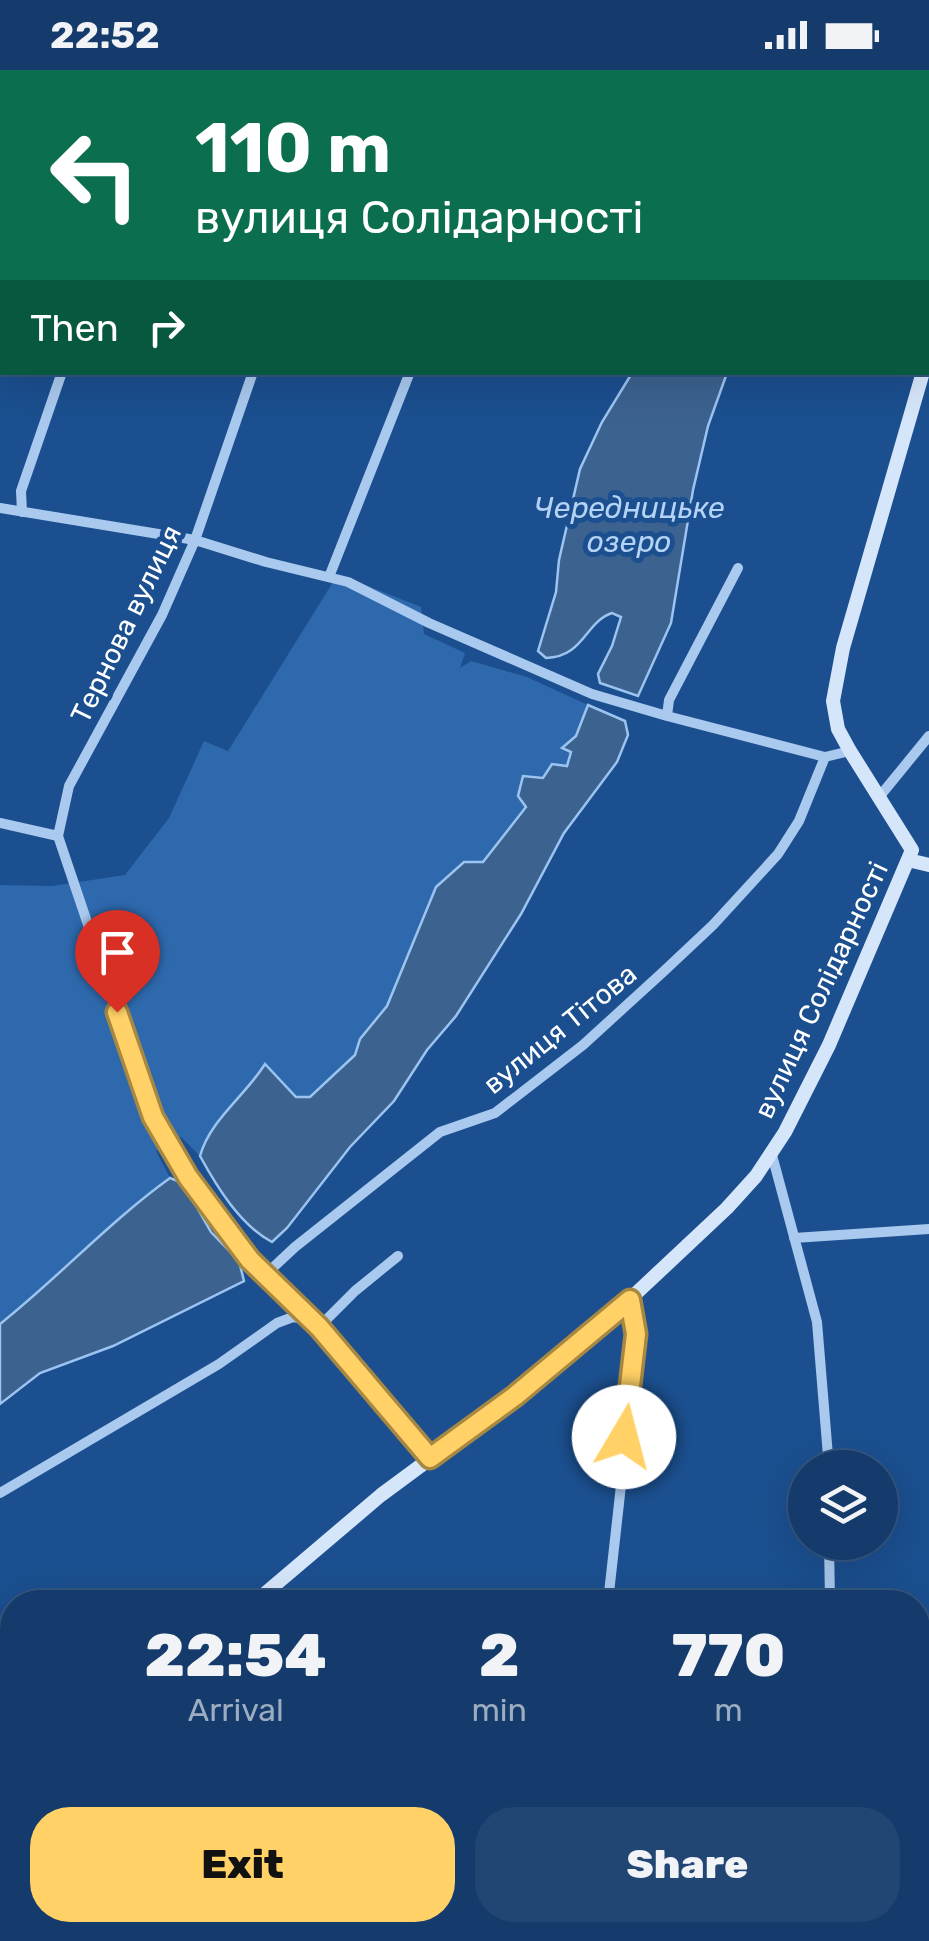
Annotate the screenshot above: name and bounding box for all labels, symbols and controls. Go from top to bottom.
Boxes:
text: 22:52 [50,12,160,58]
text: 110 m [195,107,391,190]
icon: left [30,110,160,240]
text: вулиця Солідарності [195,191,643,244]
icon: right [139,300,194,355]
text: Then [30,305,119,351]
water label: Чередницьке озеро [534,490,725,560]
street label: Тернова вулиця [64,520,188,728]
street label: вулиця Солідарності [747,857,895,1123]
pin [75,910,160,1013]
icon: arrive [90,925,145,980]
street label: вулиця Тітова [477,957,643,1101]
position arrow [572,1385,676,1489]
map controls [788,1450,898,1560]
button: layers [788,1450,898,1560]
text: 22:54 [145,1620,327,1691]
text: 2 [479,1620,520,1691]
text: 770 [672,1620,785,1691]
text: Arrival [188,1691,284,1729]
text: min [471,1691,527,1729]
text: m [714,1691,743,1729]
button: Exit [30,1807,455,1922]
button: Share [475,1807,900,1922]

